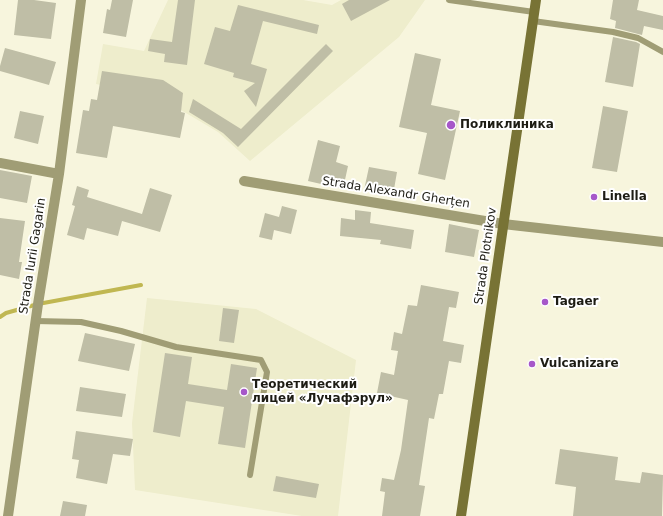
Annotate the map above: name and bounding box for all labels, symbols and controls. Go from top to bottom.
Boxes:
place label: Поликлиника [460,118,554,132]
marker: Поликлиника [445,119,457,131]
street label: Strada Alexandr Gherțen [321,174,471,212]
place label: Linella [602,190,647,204]
marker: Linella [589,192,599,202]
street label: Strada Iurii Gagarin [17,197,49,315]
street label: Strada Plotnikov [472,207,500,305]
place label: Tagaer [553,295,598,309]
marker: Tagaer [540,297,550,307]
place label: Vulcanizare [540,357,619,371]
marker: Vulcanizare [527,359,537,369]
place label: Теоретический лицей «Лучафэрул» [252,378,393,406]
marker: Теоретический лицей «Лучафэрул» [239,387,249,397]

